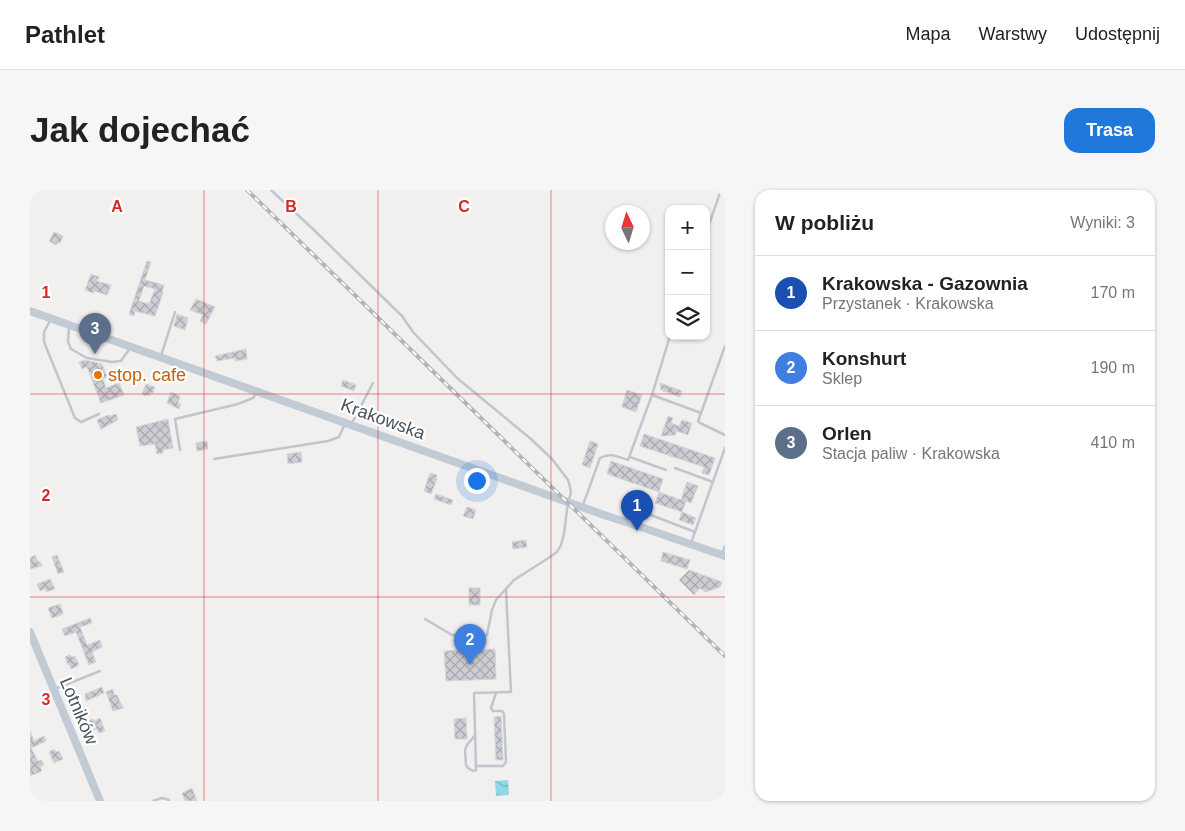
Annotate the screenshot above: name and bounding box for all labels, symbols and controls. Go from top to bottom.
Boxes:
text: Pathlet [25,21,105,48]
text: Mapa [906,24,951,44]
text: Warstwy [979,24,1047,44]
text: Udostępnij [1075,24,1160,44]
button: Trasa [1064,108,1155,153]
text: Jak dojechać [30,110,250,149]
text: A [111,198,123,215]
text: B [285,198,297,215]
text: C [458,198,470,215]
north arrow [605,205,650,250]
map controls [665,205,710,340]
button: + [665,205,710,250]
text: W pobliżu [775,211,874,234]
text: Wyniki: 3 [1070,214,1135,231]
button: − [665,250,710,295]
text: Krakowska - Gazownia [822,273,1028,294]
text: 1 [42,284,51,301]
text: 1 [787,284,795,301]
text: 170 m [1091,284,1135,301]
button: layers [665,295,710,340]
text: Przystanek · Krakowska [822,295,994,312]
pin: 3 [79,313,111,354]
text: Konshurt [822,348,906,369]
text: 2 [787,359,795,376]
text: 190 m [1091,359,1135,376]
place label: stop. cafe [108,365,186,385]
marker: stop. cafe [92,369,104,381]
text: Sklep [822,370,862,387]
street label: Krakowska [338,395,429,444]
text: Orlen [822,423,872,444]
text: 3 [787,434,795,451]
text: 410 m [1091,434,1135,451]
text: Stacja paliw · Krakowska [822,445,1000,462]
your location [464,468,490,494]
text: 2 [42,487,51,504]
pin: 1 [621,490,653,531]
pin: 2 [454,624,486,665]
street label: Lotników [56,674,102,749]
text: 3 [42,691,51,708]

